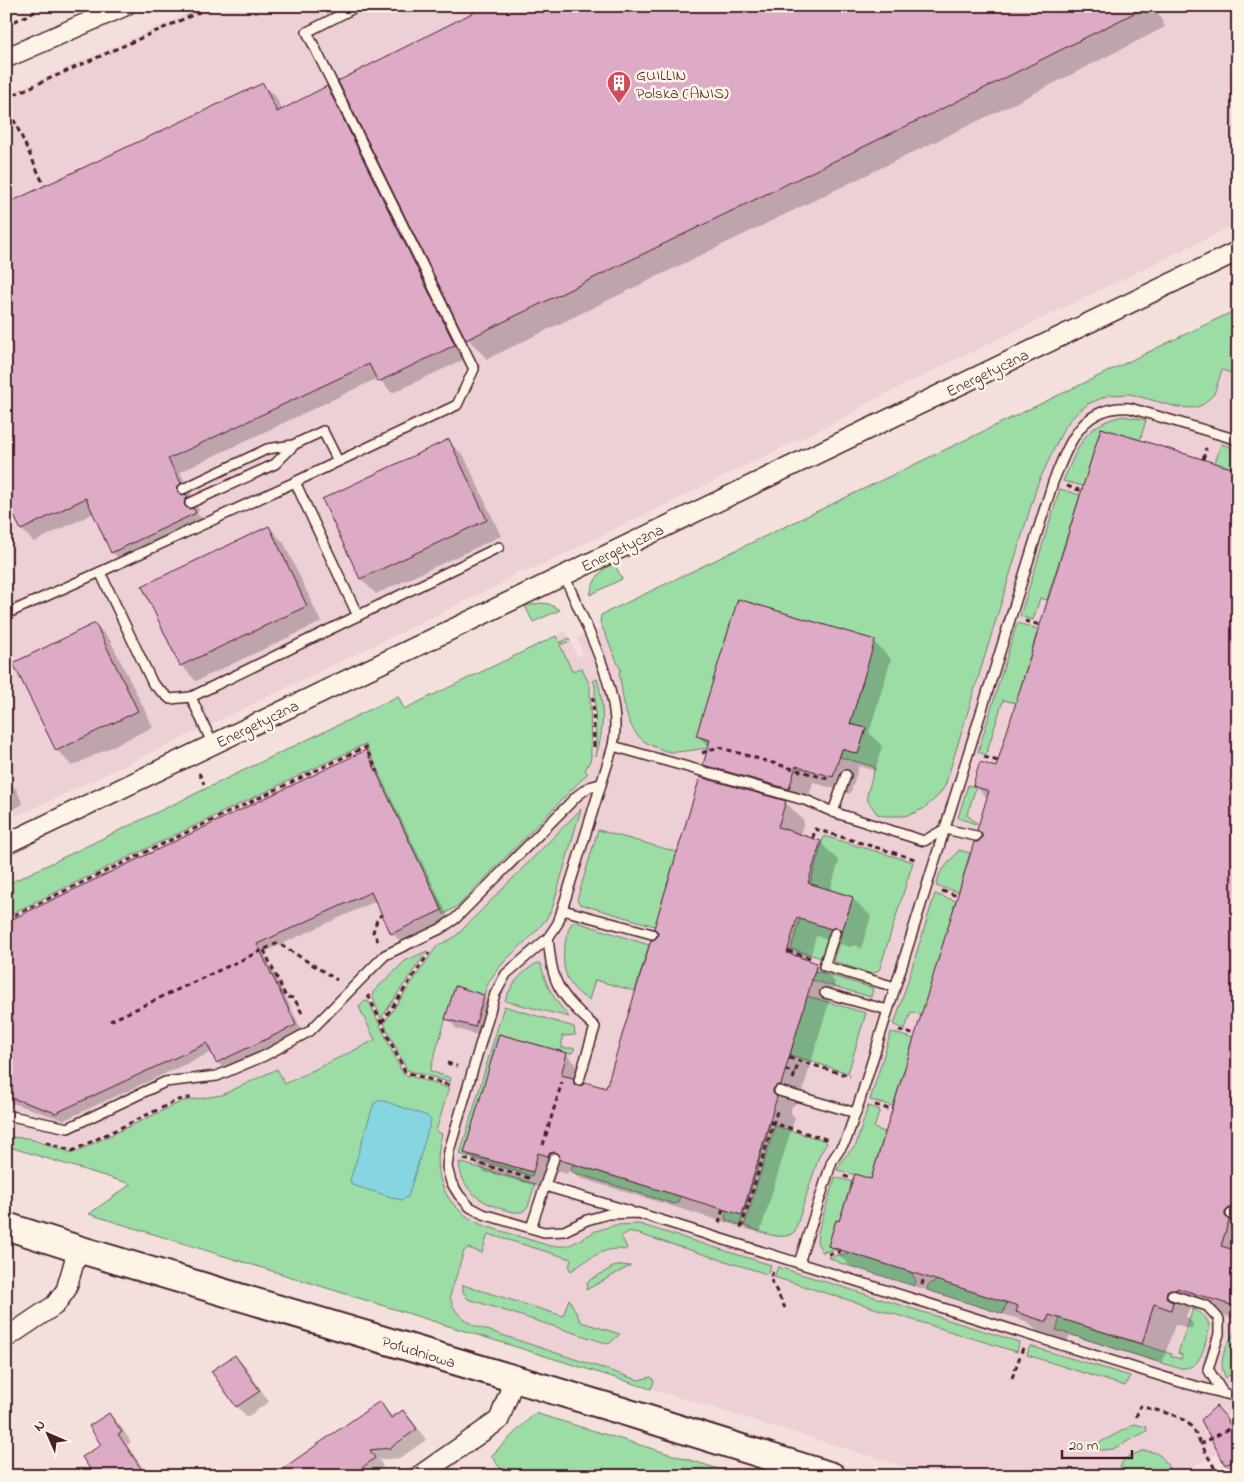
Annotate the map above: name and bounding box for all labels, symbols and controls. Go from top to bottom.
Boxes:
place label: GUILLIN Polska (ANIS) [636,64,729,106]
building icon: GUILLIN Polska (ANIS) [606,70,632,104]
street label: Energetyczna [943,343,1033,404]
street label: Energetyczna [578,518,668,579]
street label: Energetyczna [213,694,303,755]
street label: Południowa [379,1330,458,1376]
north arrow [22,1410,72,1460]
text: N [29,1415,51,1437]
scale bar [1062,1427,1132,1459]
text: 20 m [1069,1435,1099,1457]

